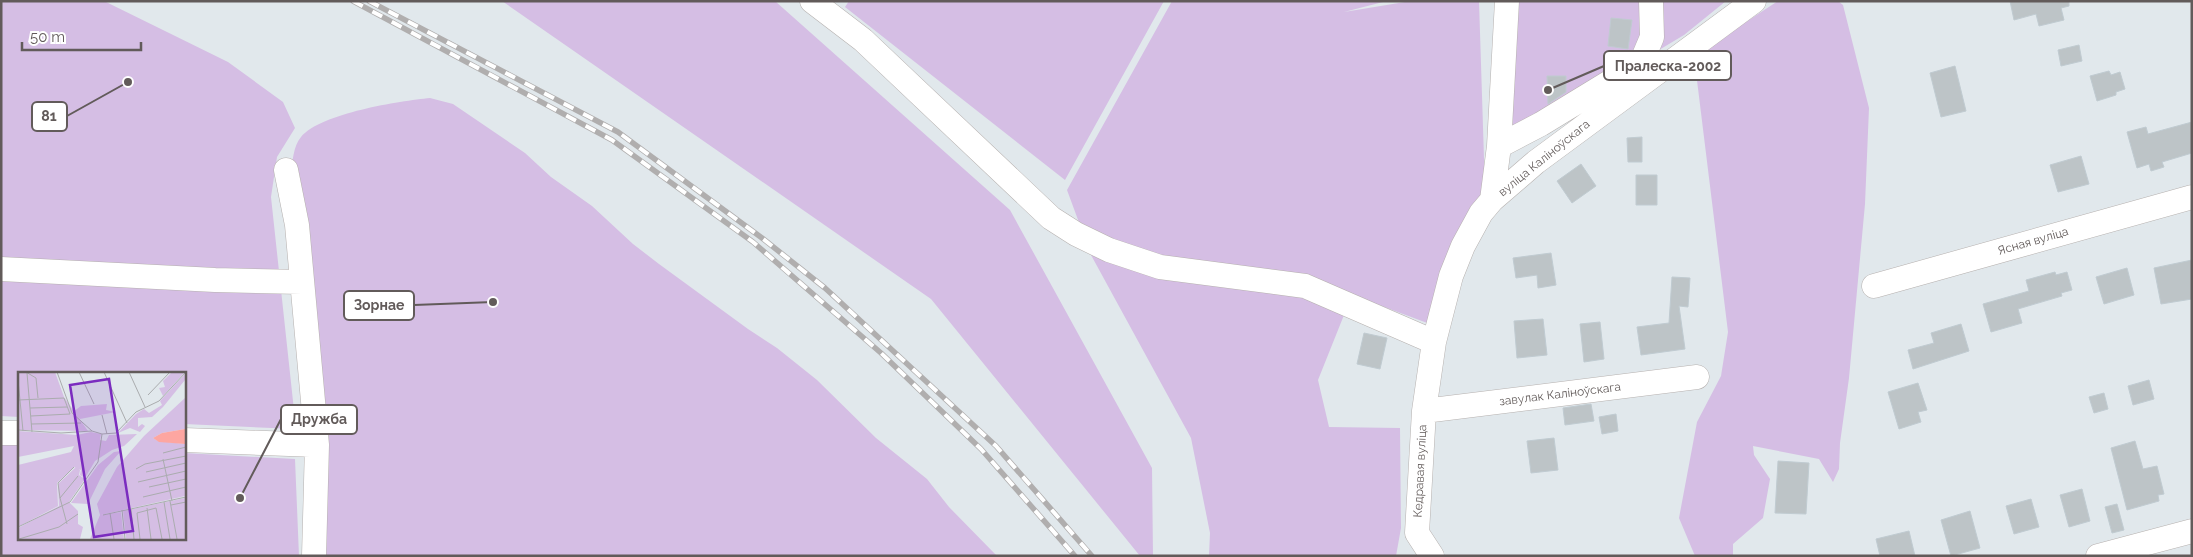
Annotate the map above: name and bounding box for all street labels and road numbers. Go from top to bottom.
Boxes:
street label: вуліца Каліноўскага [1496,117,1592,199]
street label: Ясная вуліца [1996,224,2070,258]
street label: завулак Каліноўскага [1499,380,1621,408]
street label: Кедравая вуліца [1411,424,1429,518]

